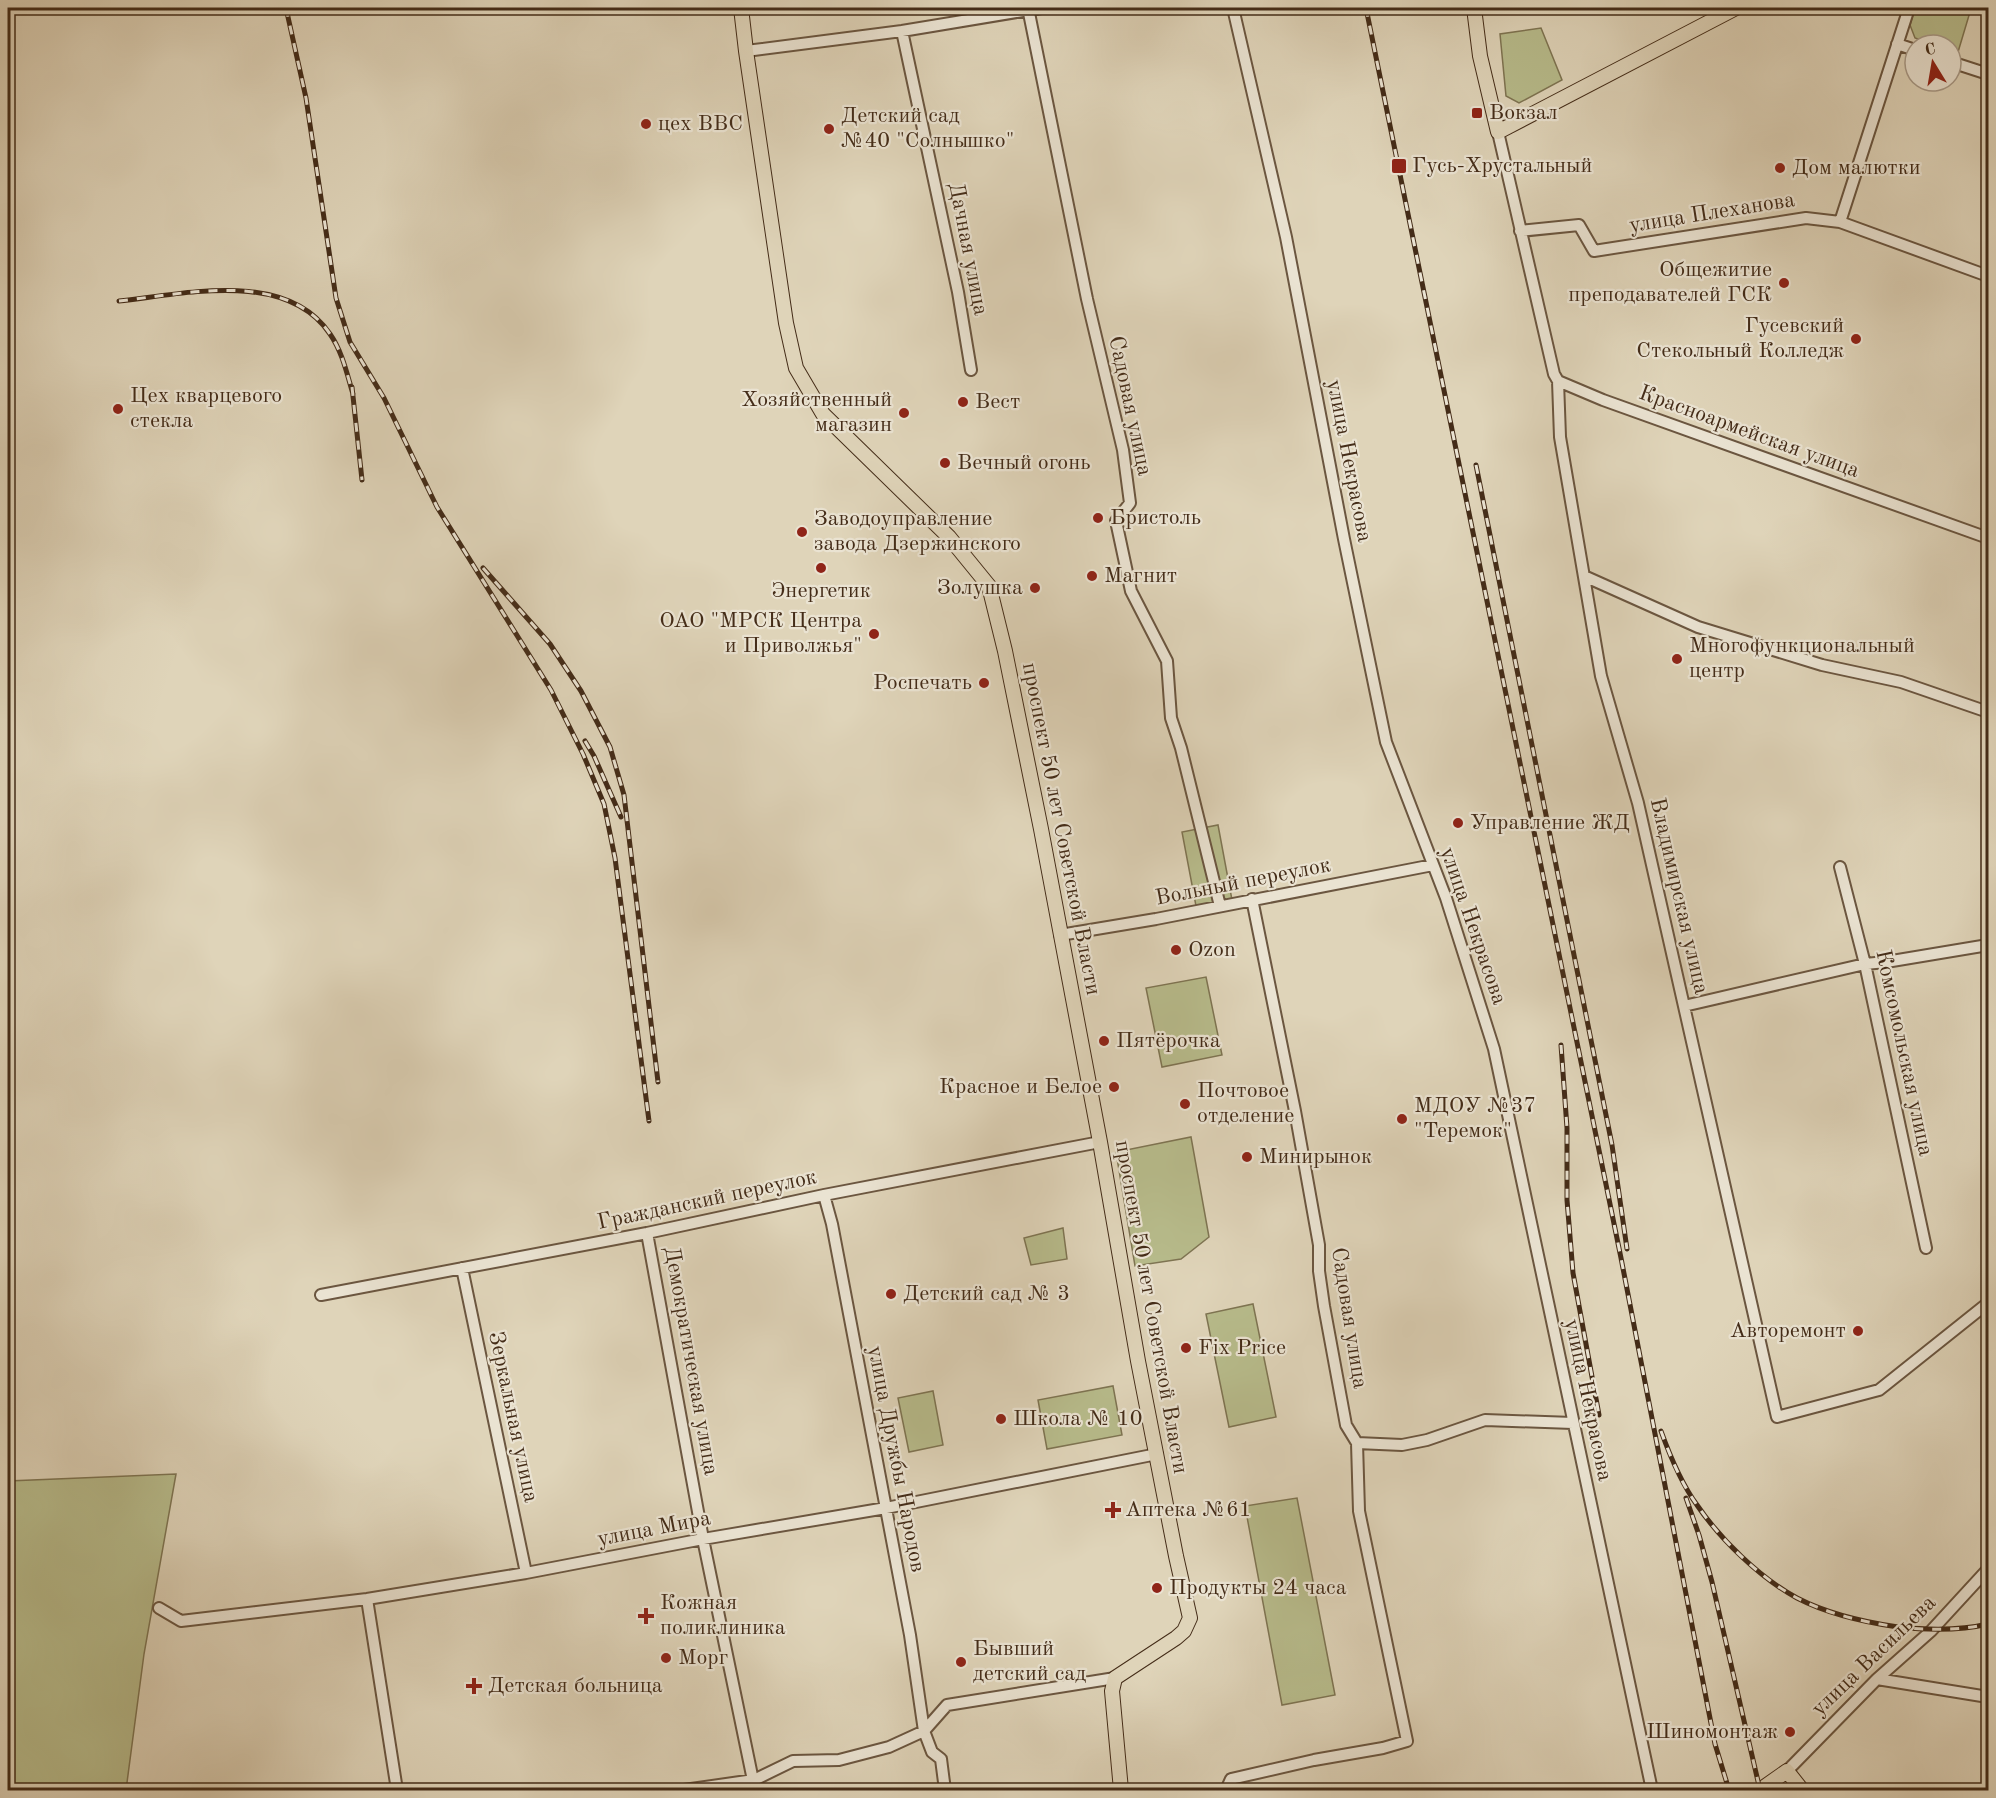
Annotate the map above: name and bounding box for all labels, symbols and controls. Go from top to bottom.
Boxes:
north arrow [1903,33,1963,93]
text: С [1924,41,1937,59]
place label: Вокзал [1489,102,1558,124]
place label: Детский сад №40 "Солнышко" [841,105,1014,152]
marker: Вокзал [1470,106,1484,120]
place label: цех ВВС [658,113,743,135]
marker: цех ВВС [639,117,653,131]
marker: Детский сад №40 "Солнышко" [822,122,836,136]
place label: Гусь-Хрустальный [1412,155,1592,177]
marker: Гусь-Хрустальный [1390,157,1408,175]
place label: Дом малютки [1792,157,1921,179]
marker: Дом малютки [1773,161,1787,175]
street label: Дачная улица [944,181,992,317]
street label: улица Плеханова [1627,189,1797,237]
place label: Общежитие преподавателей ГСК [1568,259,1772,306]
marker: Общежитие преподавателей ГСК [1777,276,1791,290]
place label: Гусевский Стекольный Колледж [1636,315,1844,362]
marker: Гусевский Стекольный Колледж [1849,332,1863,346]
street label: Садовая улица [1104,334,1156,478]
street label: улица Некрасова [1322,378,1376,544]
street label: Красноармейская улица [1636,382,1862,482]
place label: Цех кварцевого стекла [130,385,282,432]
place label: Хозяйственный магазин [741,389,892,436]
place label: Вест [975,391,1020,413]
marker: Вест [956,395,970,409]
marker: Цех кварцевого стекла [111,402,125,416]
marker: Хозяйственный магазин [897,406,911,420]
place label: Вечный огонь [957,452,1090,474]
marker: Вечный огонь [938,456,952,470]
place label: Бристоль [1110,507,1201,529]
place label: Заводоуправление завода Дзержинского [814,508,1021,555]
marker: Бристоль [1091,511,1105,525]
marker: Заводоуправление завода Дзержинского [795,525,809,539]
marker: Энергетик [814,561,828,575]
place label: Магнит [1104,565,1177,587]
marker: Магнит [1085,569,1099,583]
place label: Золушка [937,577,1023,599]
place label: Энергетик [771,580,871,602]
marker: Золушка [1028,581,1042,595]
place label: ОАО "МРСК Центра и Приволжья" [659,610,862,657]
marker: ОАО "МРСК Центра и Приволжья" [867,627,881,641]
place label: Многофункциональный центр [1689,635,1915,682]
marker: Многофункциональный центр [1670,652,1684,666]
street label: проспект 50 лет Советской Власти [1018,661,1104,997]
place label: Роспечать [873,672,972,694]
marker: Роспечать [977,676,991,690]
street label: Владимирская улица [1646,796,1712,997]
place label: Управление ЖД [1470,812,1630,834]
marker: Управление ЖД [1451,816,1465,830]
street label: улица Некрасова [1436,844,1510,1008]
street label: Вольный переулок [1154,854,1332,910]
place label: Ozon [1188,939,1236,961]
marker: Ozon [1169,943,1183,957]
street label: Комсомольская улица [1871,948,1937,1158]
place label: Пятёрочка [1116,1030,1221,1052]
marker: Пятёрочка [1097,1034,1111,1048]
place label: Красное и Белое [939,1076,1102,1098]
marker: Красное и Белое [1107,1080,1121,1094]
place label: Почтовое отделение [1197,1080,1294,1127]
place label: МДОУ №37 "Теремок" [1414,1095,1536,1142]
marker: Почтовое отделение [1178,1097,1192,1111]
marker: МДОУ №37 "Теремок" [1395,1112,1409,1126]
street label: проспект 50 лет Советской Власти [1111,1138,1191,1476]
place label: Минирынок [1259,1146,1372,1168]
marker: Минирынок [1240,1150,1254,1164]
street label: Гражданский переулок [595,1166,819,1234]
street label: Демократическая улица [660,1245,722,1477]
street label: Садовая улица [1327,1246,1371,1390]
place label: Детский сад № 3 [903,1283,1070,1305]
marker: Детский сад № 3 [884,1287,898,1301]
street label: улица Некрасова [1560,1317,1616,1483]
place label: Авторемонт [1730,1320,1846,1342]
marker: Авторемонт [1851,1324,1865,1338]
street label: Зеркальная улица [484,1330,542,1505]
place label: Fix Price [1198,1337,1286,1359]
marker: Fix Price [1179,1341,1193,1355]
street label: улица Дружбы Народов [863,1344,929,1574]
place label: Школа № 10 [1013,1408,1143,1430]
marker: Школа № 10 [994,1412,1008,1426]
place label: Аптека №61 [1125,1499,1251,1521]
marker: Аптека №61 [1106,1503,1120,1517]
street label: улица Мира [595,1507,713,1551]
place label: Продукты 24 часа [1169,1577,1347,1599]
marker: Продукты 24 часа [1150,1581,1164,1595]
street label: улица Васильева [1808,1591,1940,1720]
place label: Кожная поликлиника [660,1592,786,1639]
marker: Кожная поликлиника [637,1607,655,1625]
place label: Бывший детский сад [973,1638,1086,1685]
place label: Морг [678,1647,728,1669]
marker: Морг [659,1651,673,1665]
marker: Бывший детский сад [954,1655,968,1669]
place label: Детская больница [488,1675,663,1697]
marker: Детская больница [465,1677,483,1695]
place label: Шиномонтаж [1646,1721,1778,1743]
marker: Шиномонтаж [1783,1725,1797,1739]

